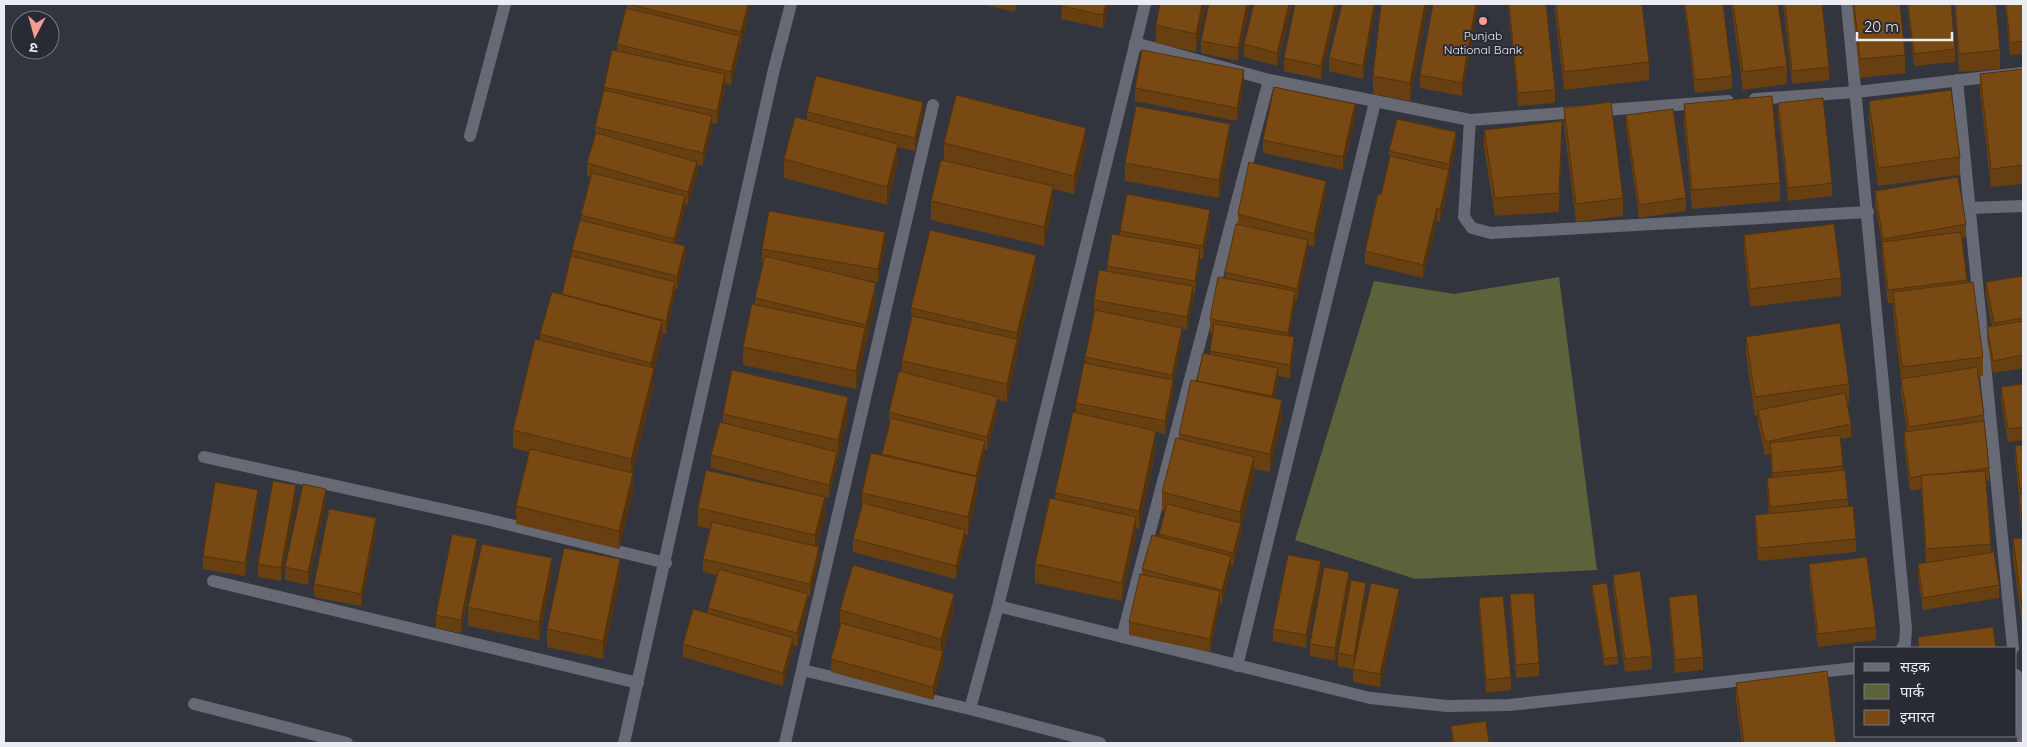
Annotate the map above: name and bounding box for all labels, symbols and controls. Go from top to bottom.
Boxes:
north arrow [10,10,60,60]
scale bar [1857,10,1952,42]
marker: Punjab National Bank [1477,15,1489,27]
text: 20 m [1864,17,1899,36]
place label: Punjab National Bank [1444,28,1522,57]
text: उ [28,38,39,57]
legend [1854,647,2017,737]
text: सड़क [1900,657,1930,676]
text: पार्क [1900,682,1924,701]
text: इमारत [1900,707,1935,726]

